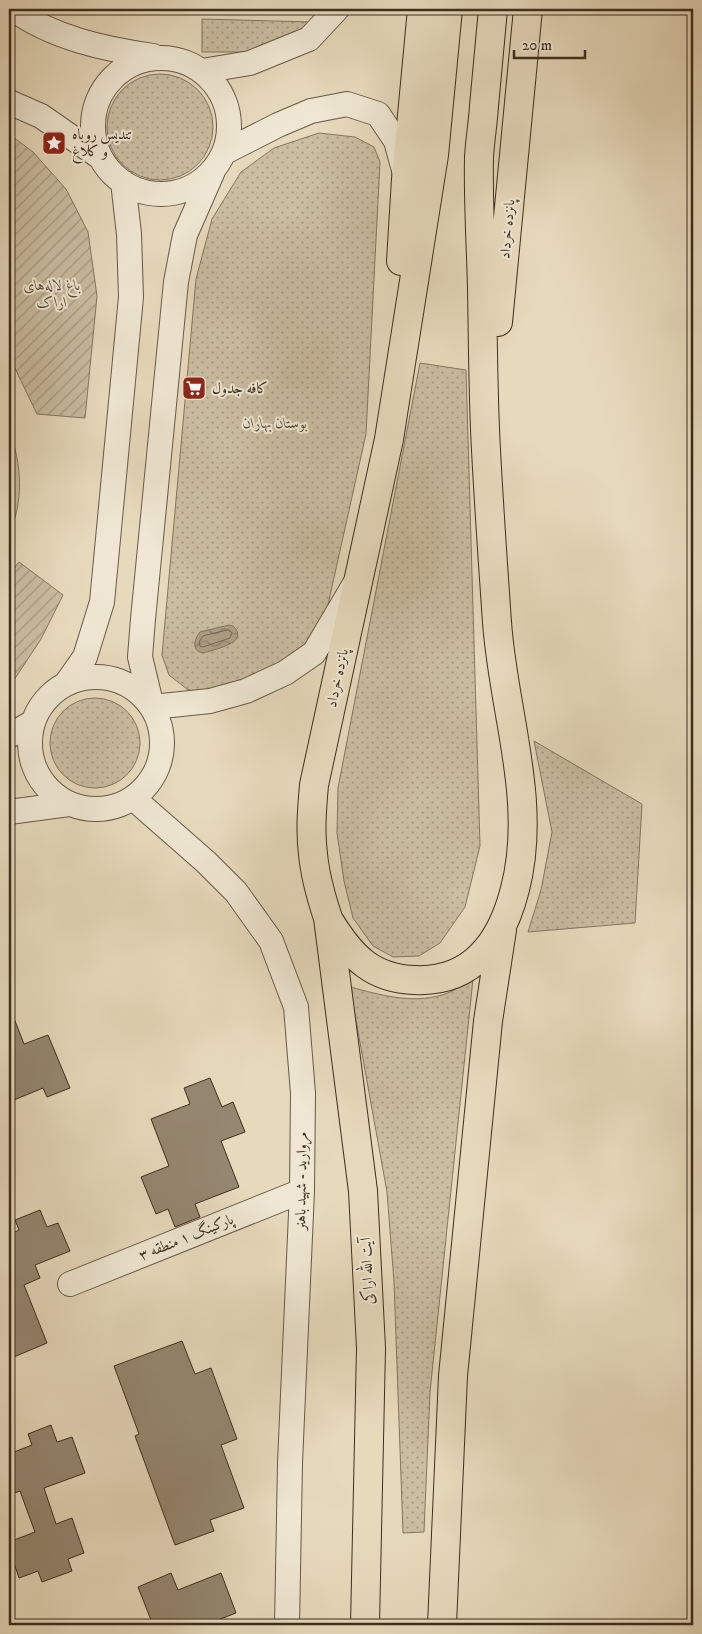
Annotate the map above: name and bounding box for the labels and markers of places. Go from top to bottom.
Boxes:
place label: تندیس روباه و کلاغ [72,125,132,164]
place icon: تندیس روباه و کلاغ [41,130,67,156]
supermarket icon: کافه جدول [181,375,207,401]
place label: کافه جدول [212,379,268,398]

